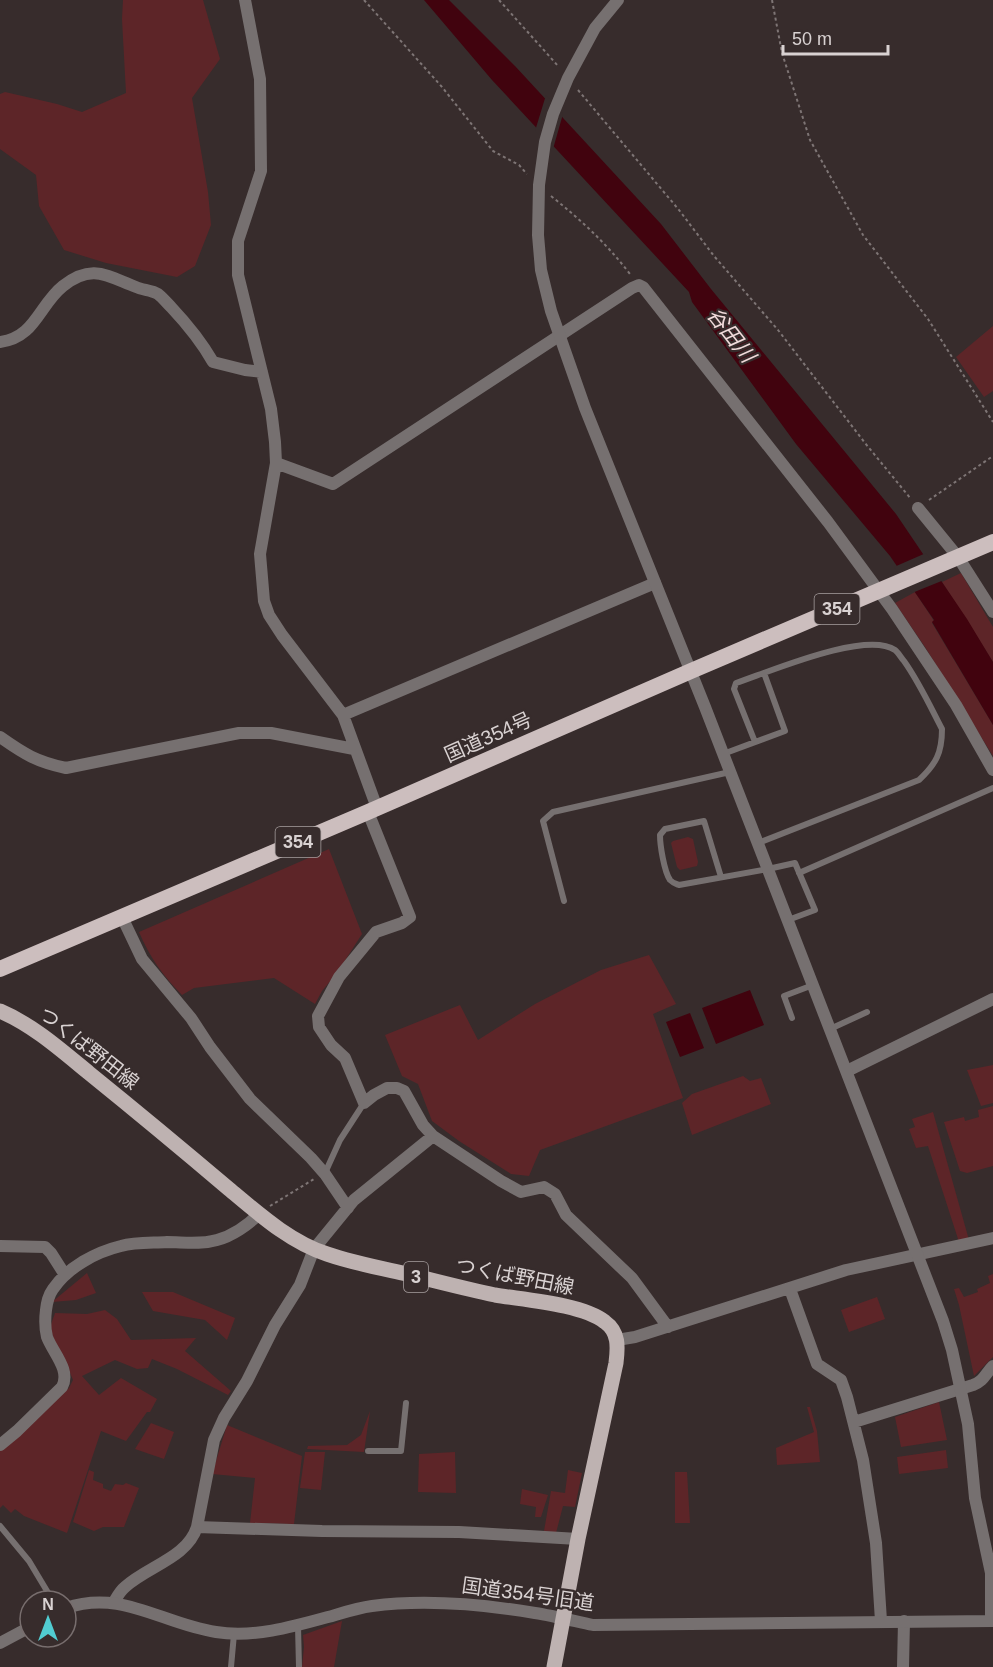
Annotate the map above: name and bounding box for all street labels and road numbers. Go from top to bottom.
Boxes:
road number: 354 [814,594,860,624]
street label: 国道354号 [441,708,535,766]
road number: 354 [276,827,320,857]
street label: つくば野田線 [35,1002,143,1094]
street label: つくば野田線 [454,1254,576,1298]
road number: 3 [404,1262,428,1292]
street label: 国道354号旧道 [460,1574,596,1614]

